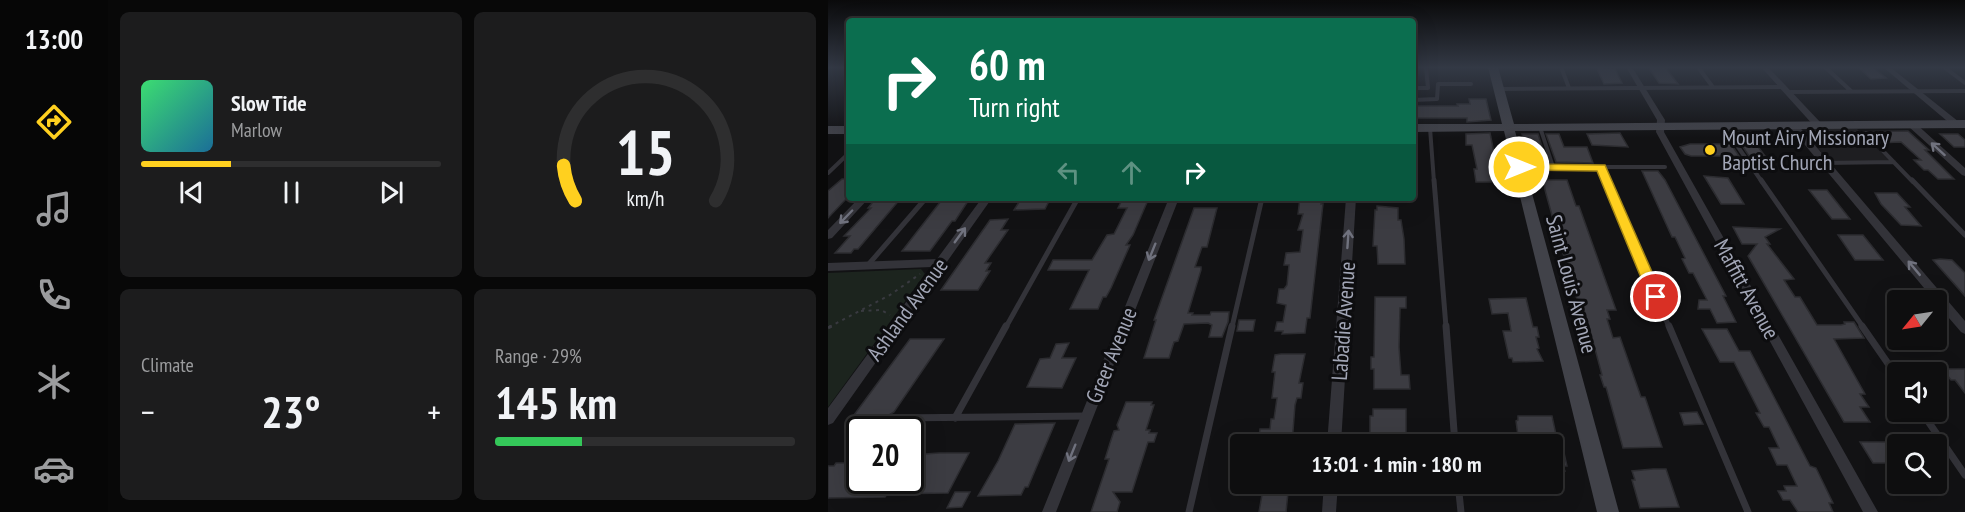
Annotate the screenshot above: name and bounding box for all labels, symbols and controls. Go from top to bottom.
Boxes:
text: 13:00 [25,22,83,56]
text: 60 m [969,37,1046,92]
icon: right [870,42,948,120]
text: Slow Tide [231,89,307,117]
text: Turn right [969,90,1060,124]
icon: directions [33,101,75,143]
text: 15 [615,112,675,193]
text: Marlow [231,117,282,143]
place label: Mount Airy Missionary Baptist Church [1722,123,1890,176]
position arrow [1487,135,1551,199]
one-way arrow [1931,142,1946,156]
marker: Mount Airy Missionary Baptist Church [1703,143,1717,157]
icon: left [1052,156,1085,189]
icon: ahead [1115,156,1148,189]
icon: right [1178,156,1211,189]
icon: previous [175,176,208,209]
icon: pause [275,176,308,209]
icon: next [375,176,408,209]
text: km/h [626,185,664,213]
icon: music [33,188,75,230]
one-way arrow [839,209,853,224]
street label: Saint Louis Avenue [1540,212,1604,356]
one-way arrow [954,228,966,244]
one-way arrow [1343,230,1354,249]
street label: Maffitt Avenue [1708,234,1786,344]
one-way arrow [1146,243,1157,261]
street label: Ashland Avenue [860,252,954,366]
one-way arrow [1907,260,1920,276]
street label: Labadie Avenue [1325,261,1361,381]
pin [1630,271,1681,322]
icon: phone [33,274,75,316]
icon: arrive [1639,280,1672,313]
north arrow [1887,290,1947,350]
map controls [1887,290,1947,494]
street label: Greer Avenue [1079,303,1143,407]
text: Range · 29% [495,343,582,369]
text: Climate [141,352,194,378]
icon: climate [33,361,75,403]
button: sound [1887,362,1947,422]
text: 145 km [495,373,617,431]
text: 23° [261,382,321,440]
text: − [141,390,155,433]
text: + [427,390,441,433]
speed limit sign: 20 [846,416,924,494]
button: search [1887,434,1947,494]
one-way arrow [1066,443,1077,462]
icon: car [33,448,75,490]
text: 13:01 · 1 min · 180 m [1311,450,1482,478]

